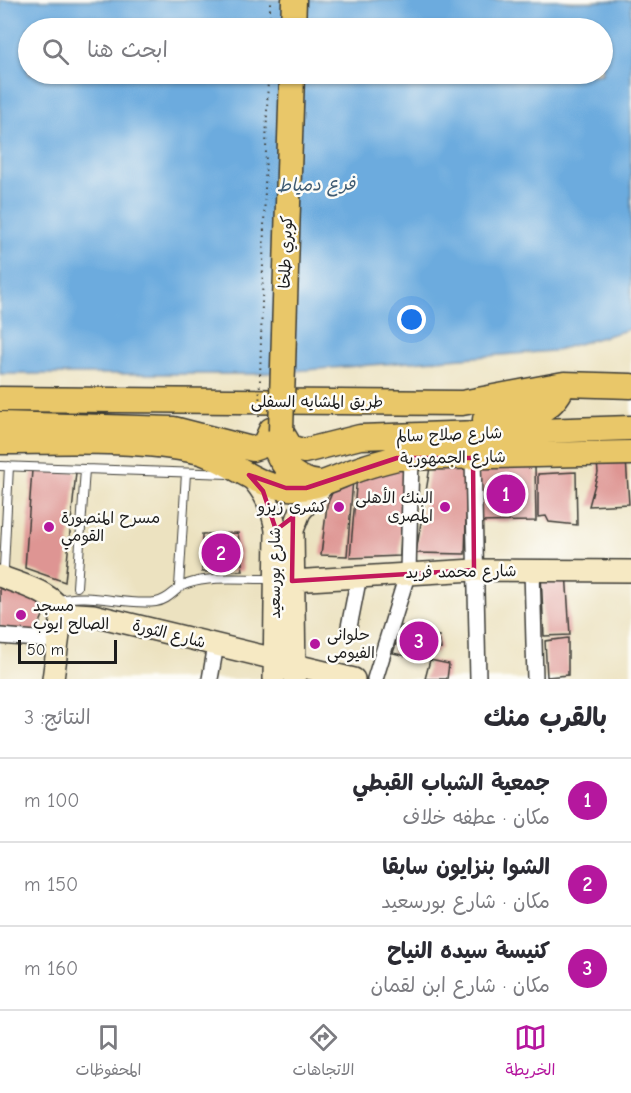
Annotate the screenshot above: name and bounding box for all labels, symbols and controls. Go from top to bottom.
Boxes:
search box [18,18,613,84]
icon: search [39,35,72,68]
text: ابحث هنا [87,37,168,63]
water label: فرع دمياط [277,174,356,198]
street label: كوبري طلخا [276,215,298,289]
your location [397,305,426,334]
street label: طريق المشايه السفلى [251,393,383,412]
street label: شارع صلاح سالم [396,424,503,449]
street label: شارع الجمهورية [400,448,506,470]
pin: 1 [486,472,526,516]
place label: البنك الأهلى المصرى [355,487,433,525]
place label: كشرى زيزو [256,498,327,516]
marker: كشرى زيزو [332,500,346,514]
marker: البنك الأهلى المصرى [438,500,452,514]
place label: مسرح المنصورة القومي [61,509,160,550]
marker: مسرح المنصورة القومي [42,520,56,534]
street label: شارع بورسعيد [266,527,286,619]
pin: 2 [202,530,240,576]
street label: شارع محمد فريد [405,562,517,584]
place label: مسجد الصالح ايوب [33,597,109,634]
marker: مسجد الصالح ايوب [14,608,28,622]
street label: شارع الثورة [130,616,208,654]
pin: 3 [400,618,438,664]
place label: حلوانى الفيومى [327,626,375,663]
scale bar [18,637,117,664]
marker: حلوانى الفيومى [308,637,322,651]
text: 50 m [27,641,64,659]
text: بالقرب منك [484,703,607,733]
text: النتائج: 3 [24,706,91,729]
text: جمعية الشباب القبطي [353,770,550,796]
text: 100 m [24,789,80,812]
text: 1 [584,789,591,812]
text: مكان · عطفه خلاف [403,806,550,829]
text: الشوا بنزايون سابقا [382,854,550,880]
text: 150 m [24,873,78,896]
text: 2 [583,873,592,896]
text: مكان · شارع بورسعيد [381,890,550,913]
text: كنيسة سيده النياح [387,938,550,964]
text: 160 m [24,957,78,980]
text: 3 [583,957,592,980]
text: مكان · شارع ابن لقمان [370,974,550,997]
tab: المحفوظات [76,1021,141,1084]
tab: الاتجاهات [293,1021,354,1084]
tab: الخريطة [506,1021,555,1084]

